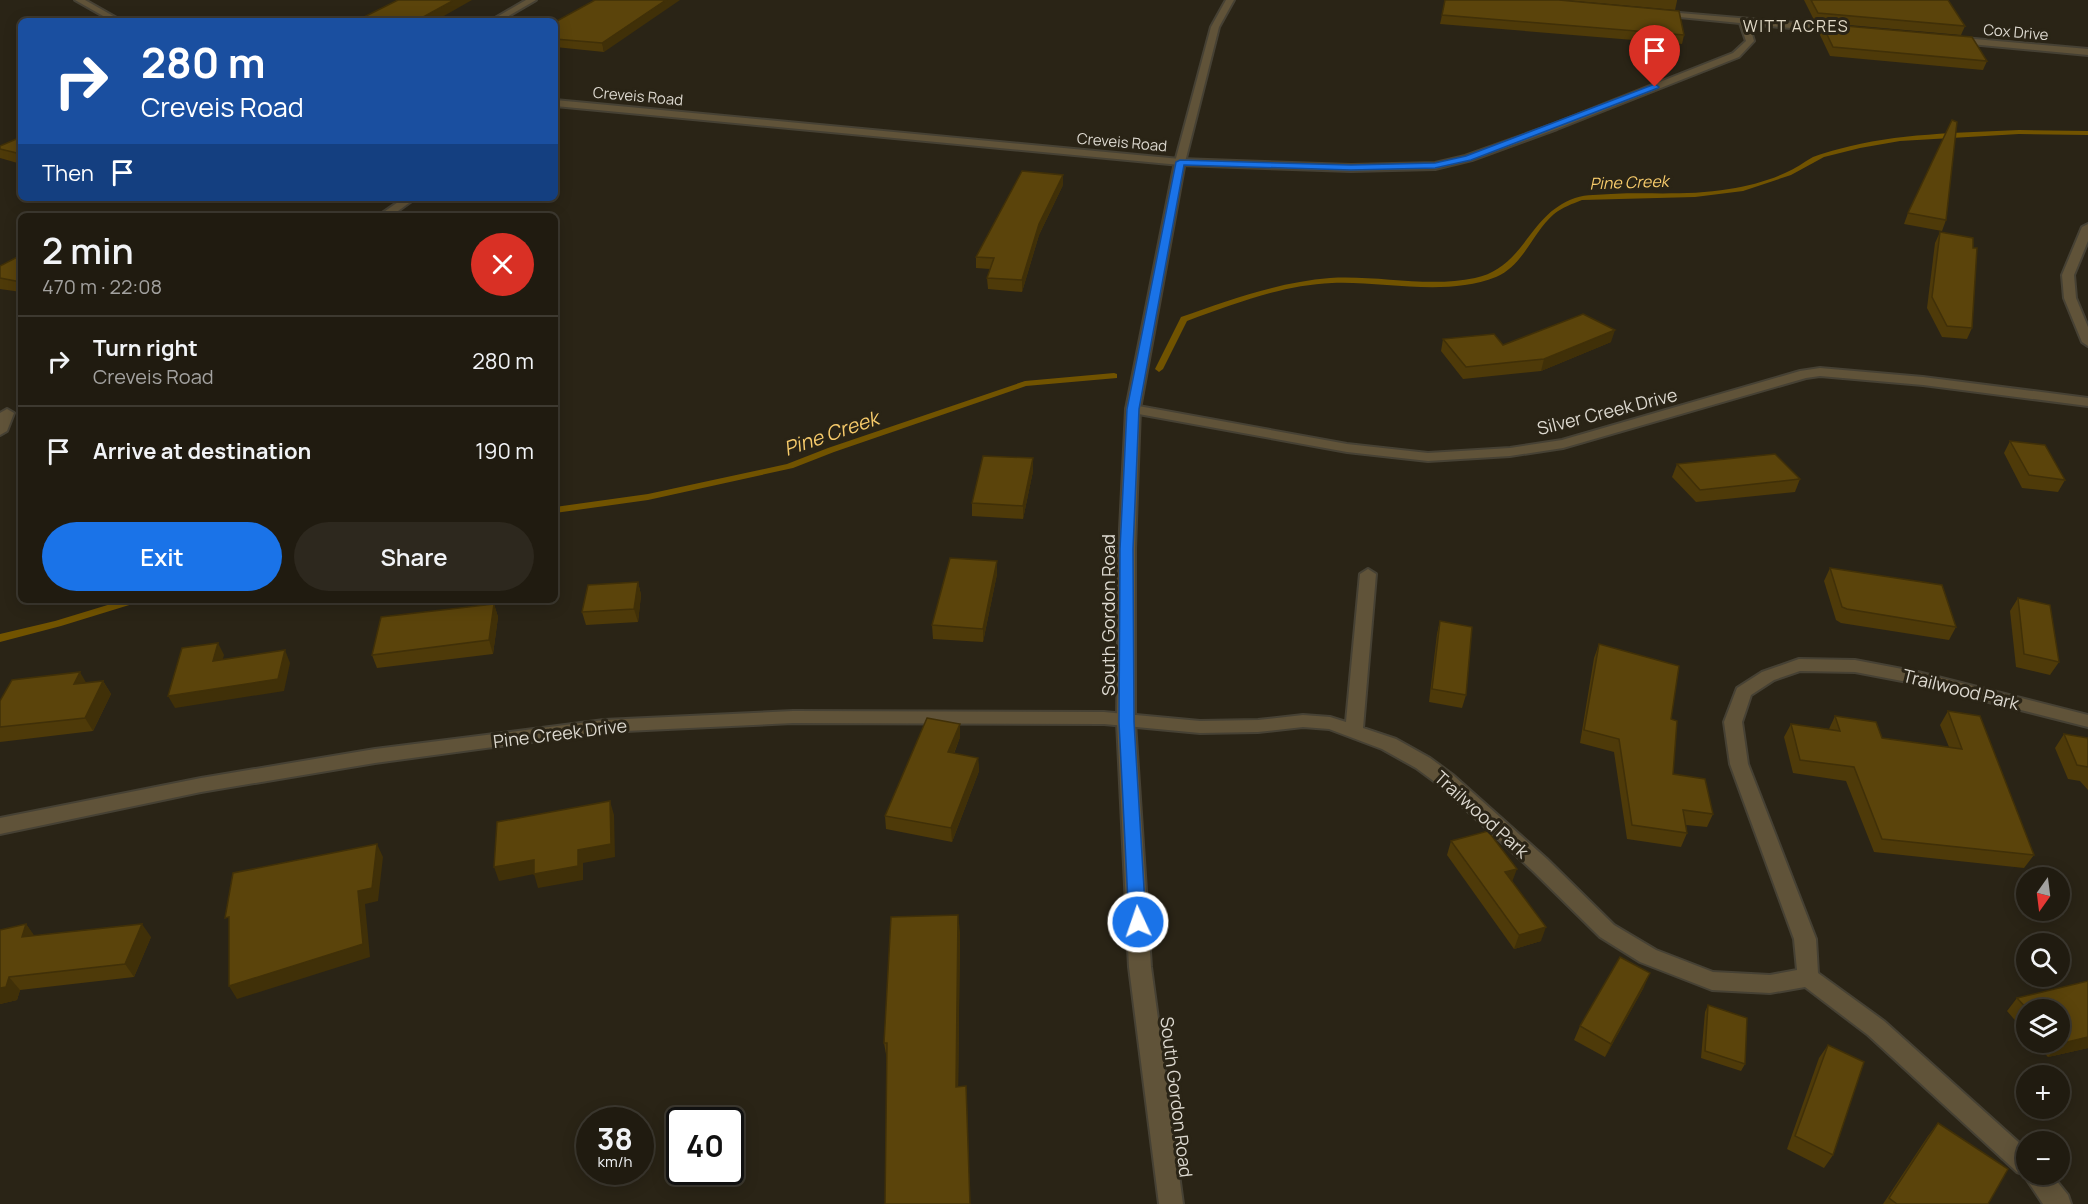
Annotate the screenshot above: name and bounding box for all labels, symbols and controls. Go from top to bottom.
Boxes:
district label: WITT ACRES [1743,15,1849,37]
street label: Cox Drive [1982,19,2050,45]
pin [1629,25,1680,87]
text: 280 m [141,33,266,91]
icon: arrive [1638,34,1671,67]
icon: right [42,42,120,120]
street label: Creveis Road [592,82,684,110]
text: Creveis Road [141,88,304,125]
street label: Creveis Road [1076,128,1168,156]
icon: arrive [106,156,139,189]
text: Then [42,158,94,188]
water label: Pine Creek [1589,170,1671,194]
text: 2 min [42,226,134,275]
button: close [471,233,534,296]
text: 470 m · 22:08 [42,273,162,300]
text: Turn right [93,333,198,363]
icon: right [42,345,75,378]
text: 280 m [472,346,534,376]
text: Creveis Road [93,363,214,390]
street label: Silver Creek Drive [1534,382,1680,440]
water label: Pine Creek [780,403,885,462]
icon: arrive [42,435,75,468]
text: Arrive at destination [93,436,311,466]
text: 190 m [475,436,534,466]
button: Exit [42,522,282,591]
button: Share [294,522,534,591]
street label: South Gordon Road [1096,534,1120,696]
street label: Trailwood Park [1900,663,2023,715]
street label: Pine Creek Drive [492,713,628,753]
street label: Trailwood Park [1430,765,1535,864]
north arrow [2016,867,2070,921]
map controls [2016,867,2070,1185]
position arrow [1106,890,1170,954]
button: search [2016,933,2070,987]
button: layers [2016,999,2070,1053]
street label: South Gordon Road [1155,1015,1199,1179]
button: + [2016,1065,2070,1119]
speed limit sign: 40 [666,1107,744,1185]
text: 38 [597,1118,633,1159]
button: − [2016,1131,2070,1185]
text: km/h [598,1151,632,1172]

